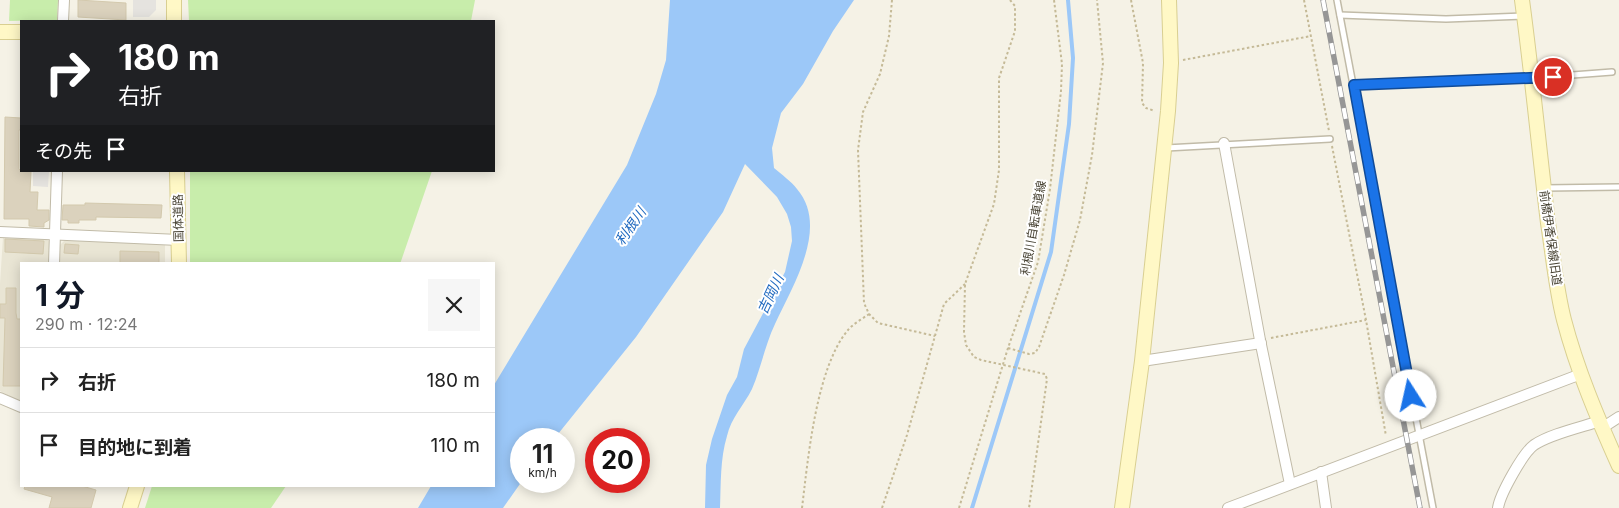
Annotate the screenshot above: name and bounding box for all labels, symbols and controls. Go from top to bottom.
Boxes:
text: 180 m [118,36,220,78]
icon: right [35,40,100,105]
pin [1532,56,1574,98]
icon: arrive [1539,63,1567,91]
text: 右折 [118,83,162,109]
icon: arrive [102,135,130,163]
text: その先 [35,140,92,163]
street label: 利根川自転車道線 [1017,179,1049,277]
street label: 前橋伊香保線旧道 [1537,189,1565,287]
street label: 国体道路 [170,194,186,242]
water label: 利根川 [611,202,650,248]
water label: 吉岡川 [753,270,787,317]
text: 1 分 [35,277,85,313]
button: close [428,279,480,331]
text: 290 m · 12:24 [35,314,138,334]
icon: right [35,366,63,394]
text: 180 m [427,369,480,392]
position arrow [1384,369,1436,421]
text: 右折 [78,371,116,394]
speed limit sign: 20 [585,428,650,493]
icon: arrive [35,431,63,459]
text: 110 m [431,434,480,457]
text: 目的地に到着 [78,436,192,459]
text: 11 [532,439,553,469]
text: km/h [528,465,557,480]

